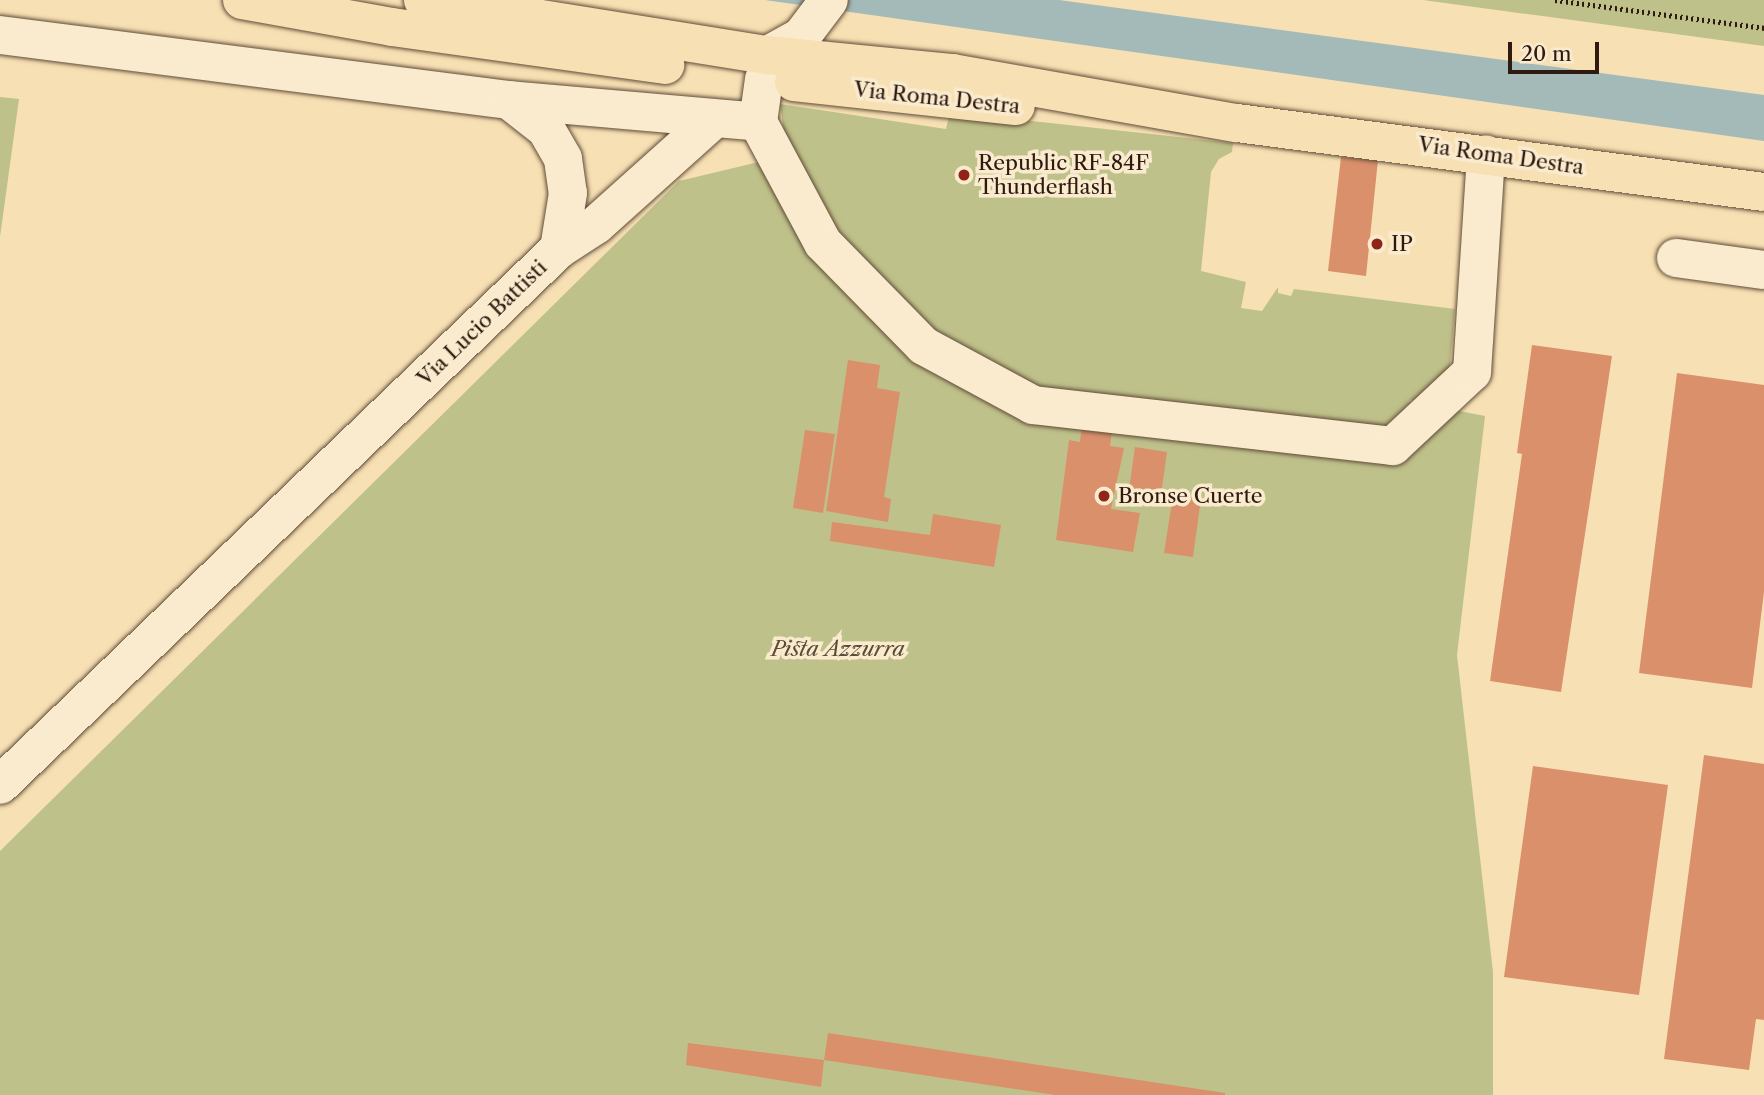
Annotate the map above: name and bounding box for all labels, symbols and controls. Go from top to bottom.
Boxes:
scale bar [1512,28,1603,72]
text: 20 m [1521,41,1572,66]
street label: Via Roma Destra [852,77,1022,119]
street label: Via Roma Destra [1416,132,1586,180]
place label: Republic RF-84F Thunderflash [978,150,1149,200]
marker: Republic RF-84F Thunderflash [956,167,972,183]
place label: IP [1391,231,1413,257]
marker: IP [1369,236,1385,252]
street label: Via Lucio Battisti [412,255,552,391]
place label: Bronse Cuerte [1118,483,1263,509]
marker: Bronse Cuerte [1096,488,1112,504]
park label: Pista Azzurra [771,636,905,662]

